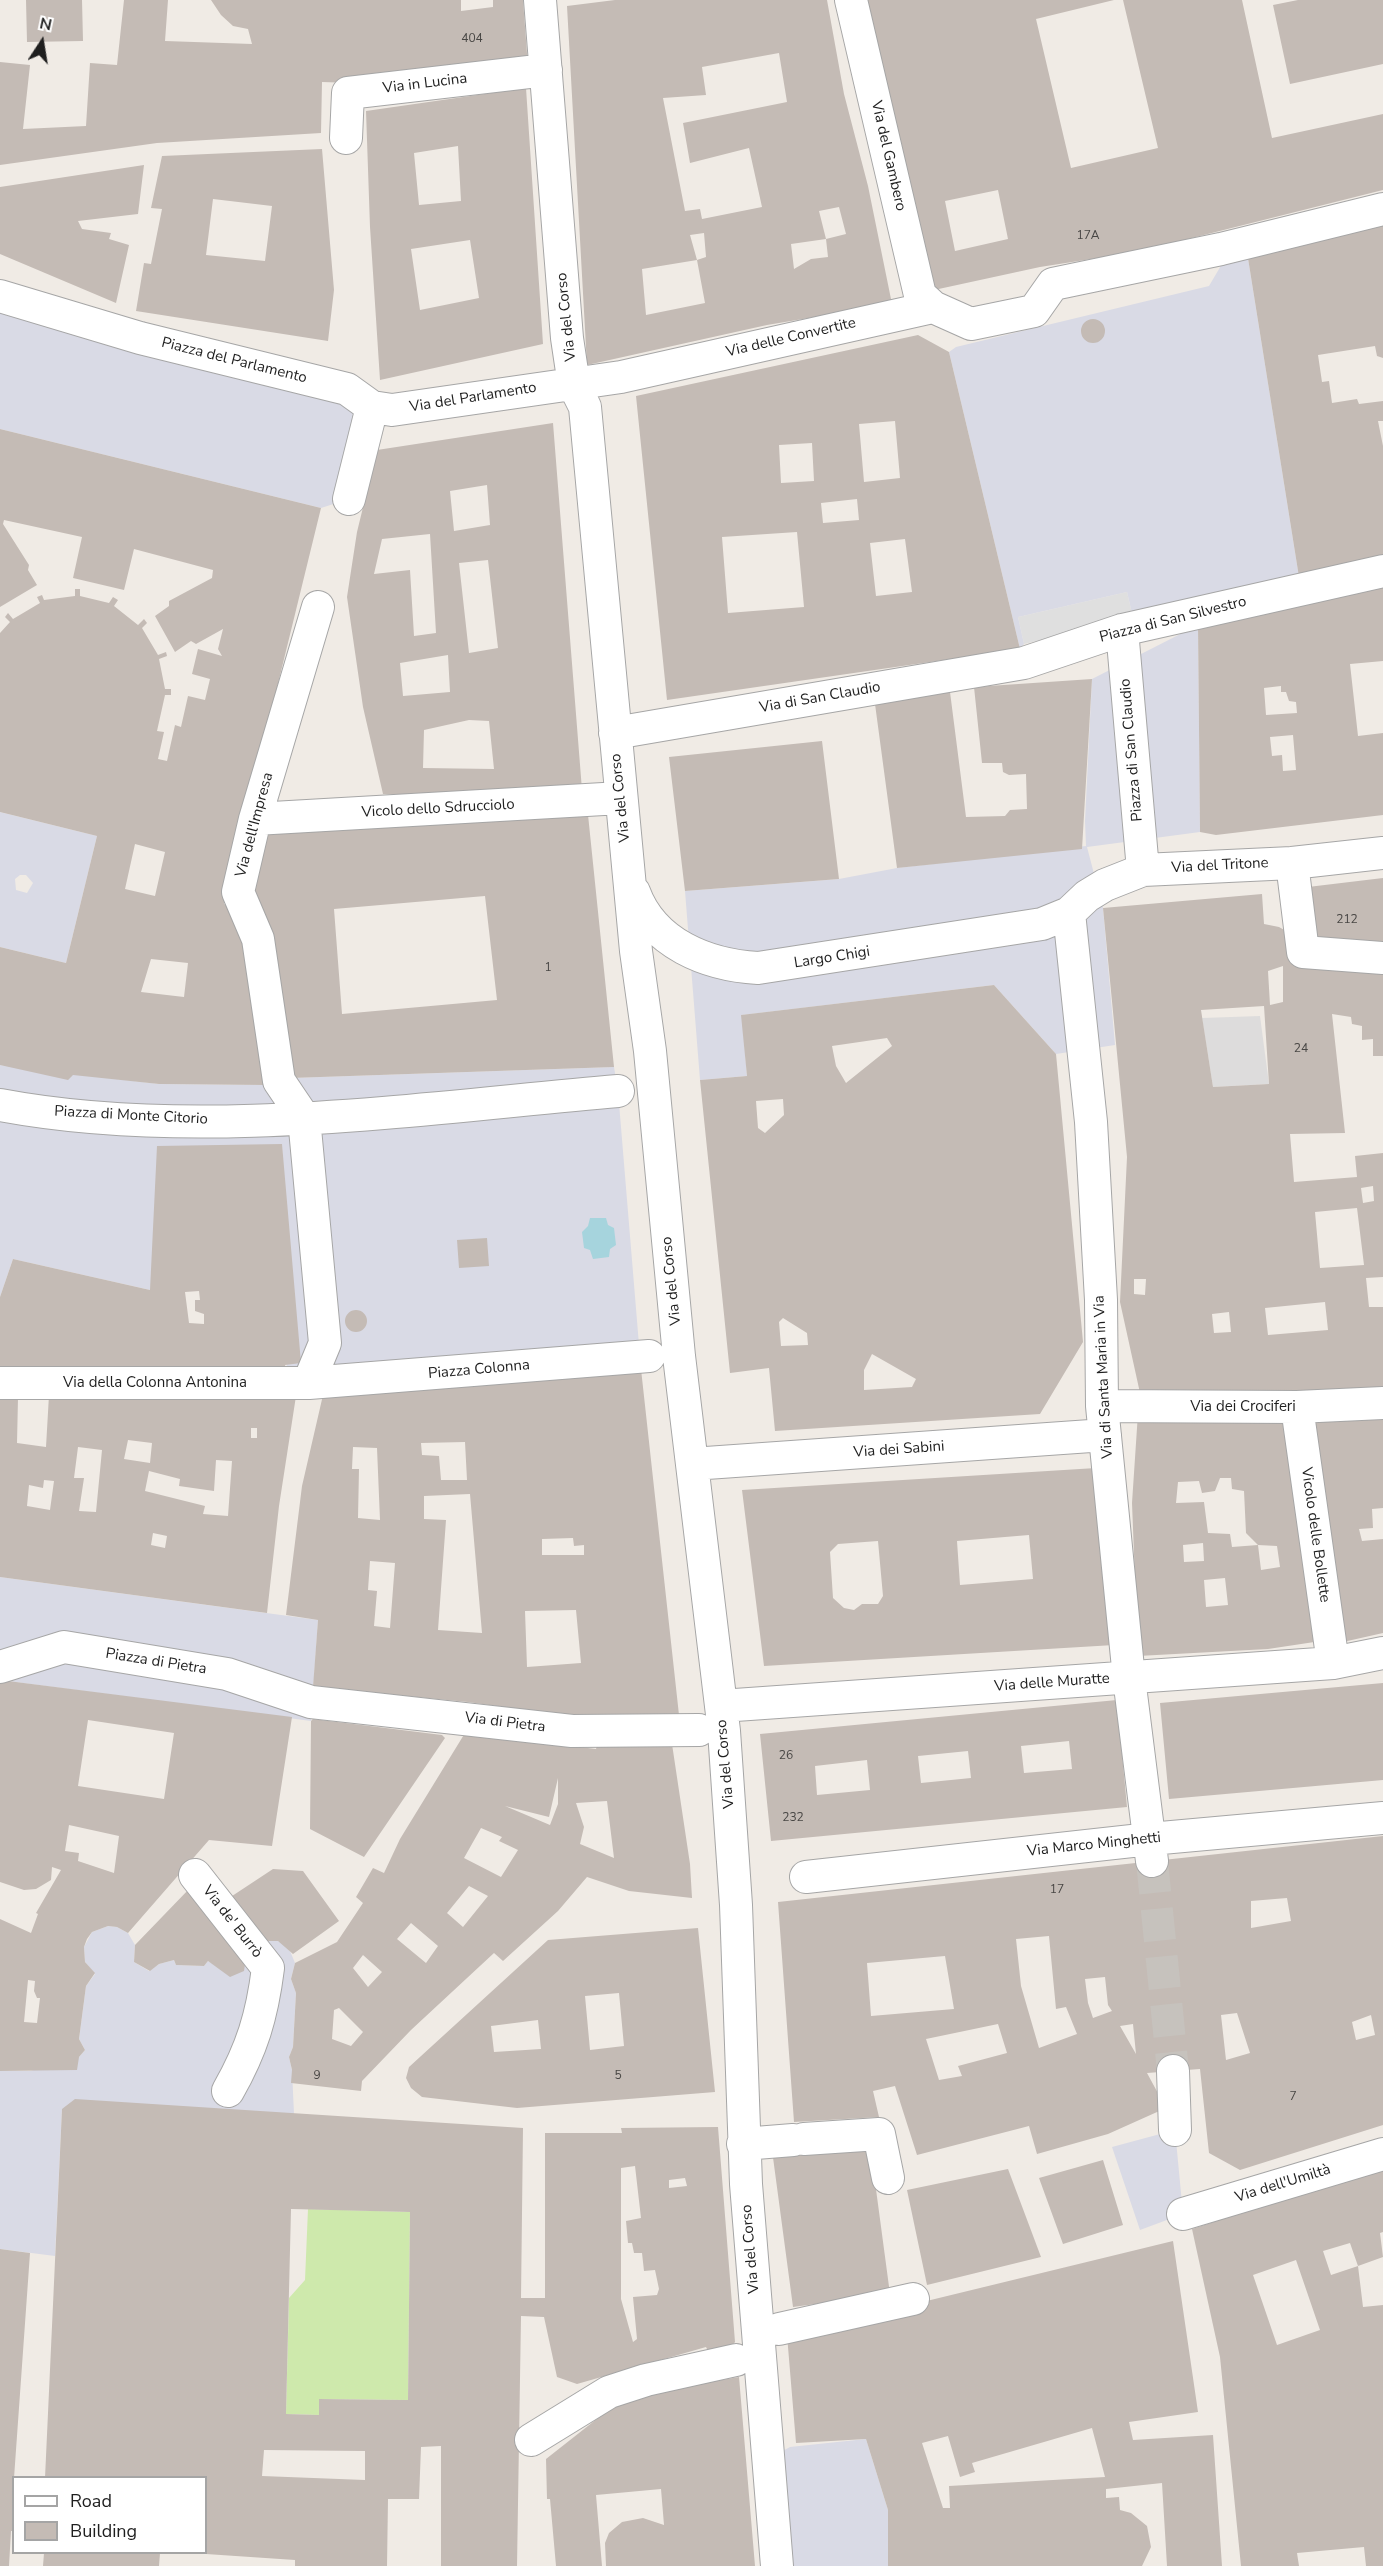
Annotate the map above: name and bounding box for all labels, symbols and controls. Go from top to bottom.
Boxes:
north arrow [12,12,72,72]
text: N [38,12,54,36]
house number: 404 [461,32,483,46]
street label: Via in Lucina [382,70,468,98]
street label: Via del Gambero [867,99,909,213]
house number: 17A [1076,229,1100,243]
street label: Via del Corso [553,272,581,362]
street label: Via delle Convertite [724,314,858,362]
street label: Piazza del Parlamento [159,334,309,388]
street label: Via del Parlamento [408,379,538,417]
street label: Piazza di San Silvestro [1098,593,1248,647]
street label: Via di San Claudio [758,678,882,718]
street label: Piazza di San Claudio [1117,678,1147,822]
street label: Via del Corso [607,753,635,843]
street label: Via dell'Impresa [232,771,278,879]
street label: Vicolo dello Sdrucciolo [361,796,515,822]
street label: Via del Tritone [1171,854,1269,878]
house number: 212 [1336,913,1358,927]
street label: Largo Chigi [793,943,871,973]
house number: 1 [544,961,552,975]
house number: 24 [1294,1042,1308,1056]
street label: Piazza di Monte Citorio [54,1103,208,1129]
street label: Via del Corso [658,1236,686,1326]
street label: Via di Santa Maria in Via [1091,1295,1117,1459]
street label: Piazza Colonna [427,1357,531,1383]
street label: Via della Colonna Antonina [63,1374,247,1392]
street label: Via dei Crociferi [1190,1398,1296,1416]
street label: Via dei Sabini [853,1438,945,1462]
street label: Vicolo delle Bollette [1297,1466,1333,1604]
street label: Piazza di Pietra [104,1645,208,1679]
street label: Via delle Muratte [994,1670,1110,1696]
street label: Via di Pietra [464,1709,546,1737]
street label: Via del Corso [713,1719,739,1809]
house number: 26 [779,1749,793,1763]
house number: 232 [782,1811,804,1825]
street label: Via Marco Minghetti [1026,1829,1162,1861]
street label: Via de' Burrò [198,1882,266,1962]
house number: 17 [1050,1883,1064,1897]
house number: 9 [313,2069,321,2083]
house number: 5 [614,2069,622,2083]
house number: 7 [1289,2090,1297,2104]
street label: Via dell'Umiltà [1233,2161,1333,2207]
street label: Via del Corso [738,2204,764,2294]
legend [12,2476,207,2554]
text: Road [70,2489,112,2513]
text: Building [70,2519,137,2543]

